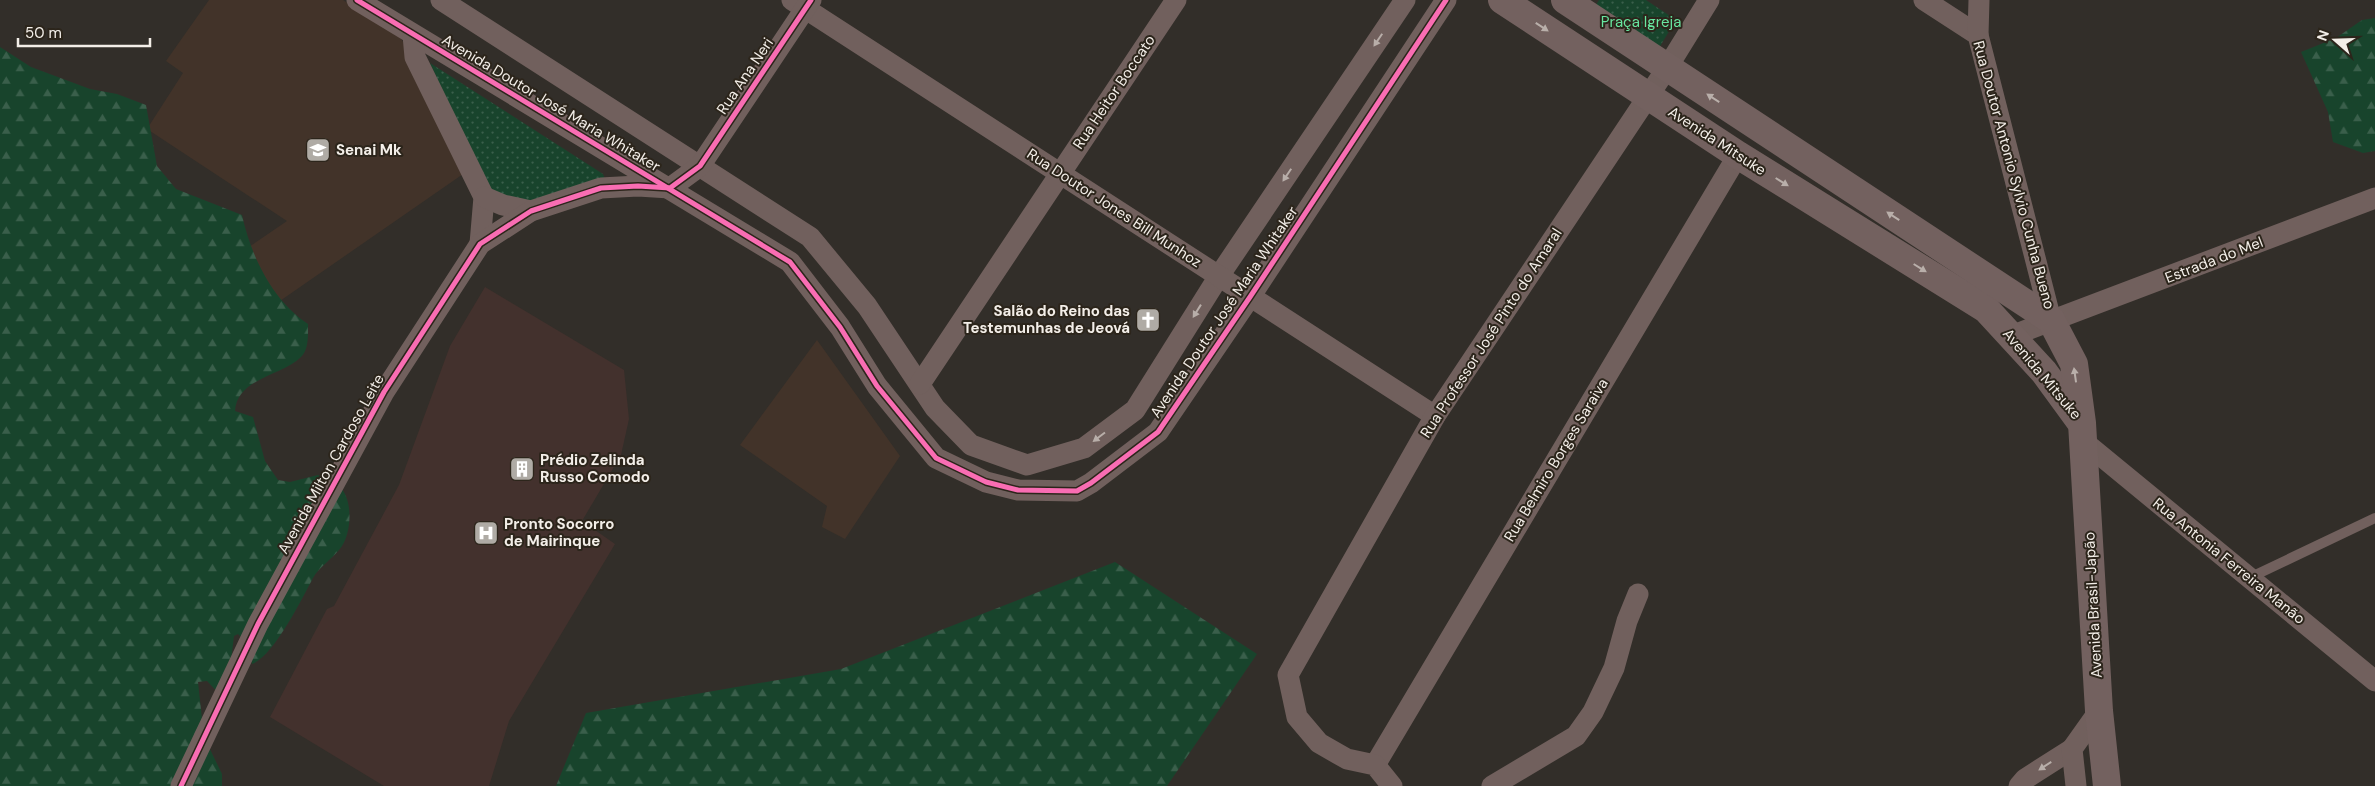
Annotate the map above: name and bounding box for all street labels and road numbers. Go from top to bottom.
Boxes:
street label: Avenida Doutor José Maria Whitaker [438,30,664,177]
street label: Rua Heitor Boccato [1068,31,1160,153]
street label: Rua Ana Neri [712,34,778,118]
street label: Rua Doutor Antonio Sylvio Cunha Bueno [1968,39,2060,311]
street label: Avenida Mitsuke [1664,102,1770,180]
street label: Rua Doutor Jones Bill Munhoz [1023,144,1205,272]
street label: Avenida Doutor José Maria Whitaker [1145,202,1303,422]
street label: Rua Professor José Pinto do Amaral [1416,224,1566,442]
street label: Estrada do Mel [2162,232,2266,288]
street label: Avenida Mitsuke [1998,324,2086,424]
street label: Avenida Milton Cardoso Leite [273,371,389,557]
street label: Rua Belmiro Borges Saraiva [1499,375,1613,545]
street label: Rua Antonia Ferreira Manão [2149,493,2309,629]
street label: Avenida Brasil-Japão [2079,531,2107,679]

